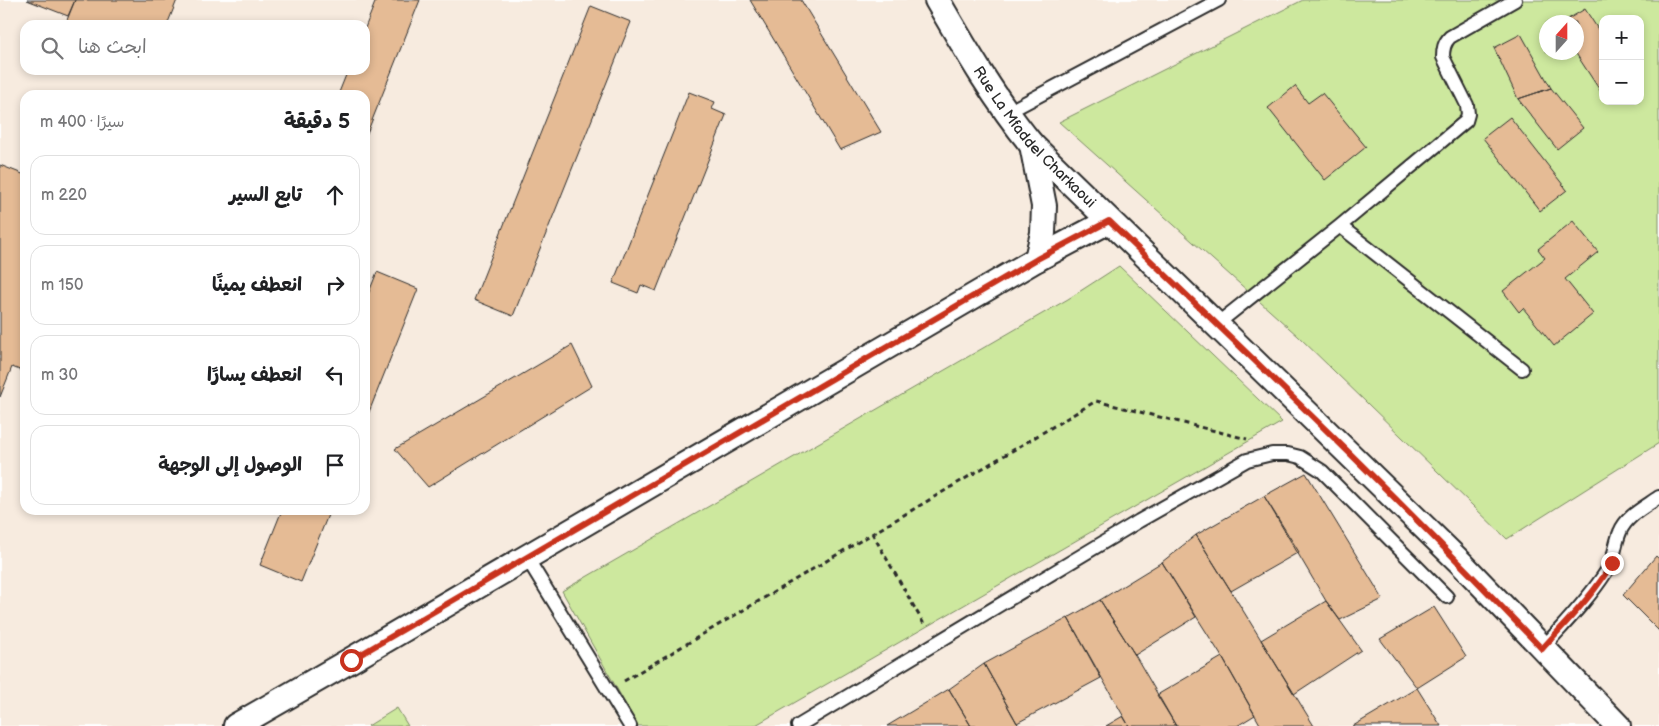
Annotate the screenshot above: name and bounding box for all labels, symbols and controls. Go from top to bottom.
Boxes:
north arrow [1539,15,1584,60]
map controls [1599,15,1644,105]
button: + [1599,15,1644,60]
search box [20,20,370,75]
icon: search [38,34,66,62]
text: ابحث هنا [78,36,147,59]
button: − [1599,60,1644,105]
street label: Rue La Mfaddel Charkaoui [969,63,1100,212]
text: 5 دقيقة [284,109,350,134]
text: سيرًا · 400 m [40,113,124,132]
icon: ahead [321,181,349,209]
text: تابع السير [229,184,302,207]
text: 220 m [41,186,87,205]
icon: right [321,271,349,299]
text: انعطف يمينًا [212,274,302,297]
text: 150 m [41,276,83,295]
icon: left [321,361,349,389]
text: انعطف يسارًا [207,364,302,387]
text: 30 m [41,366,78,385]
icon: arrive [321,451,349,479]
text: الوصول إلى الوجهة [158,454,302,477]
route end [1601,552,1624,575]
route start [340,649,363,672]

